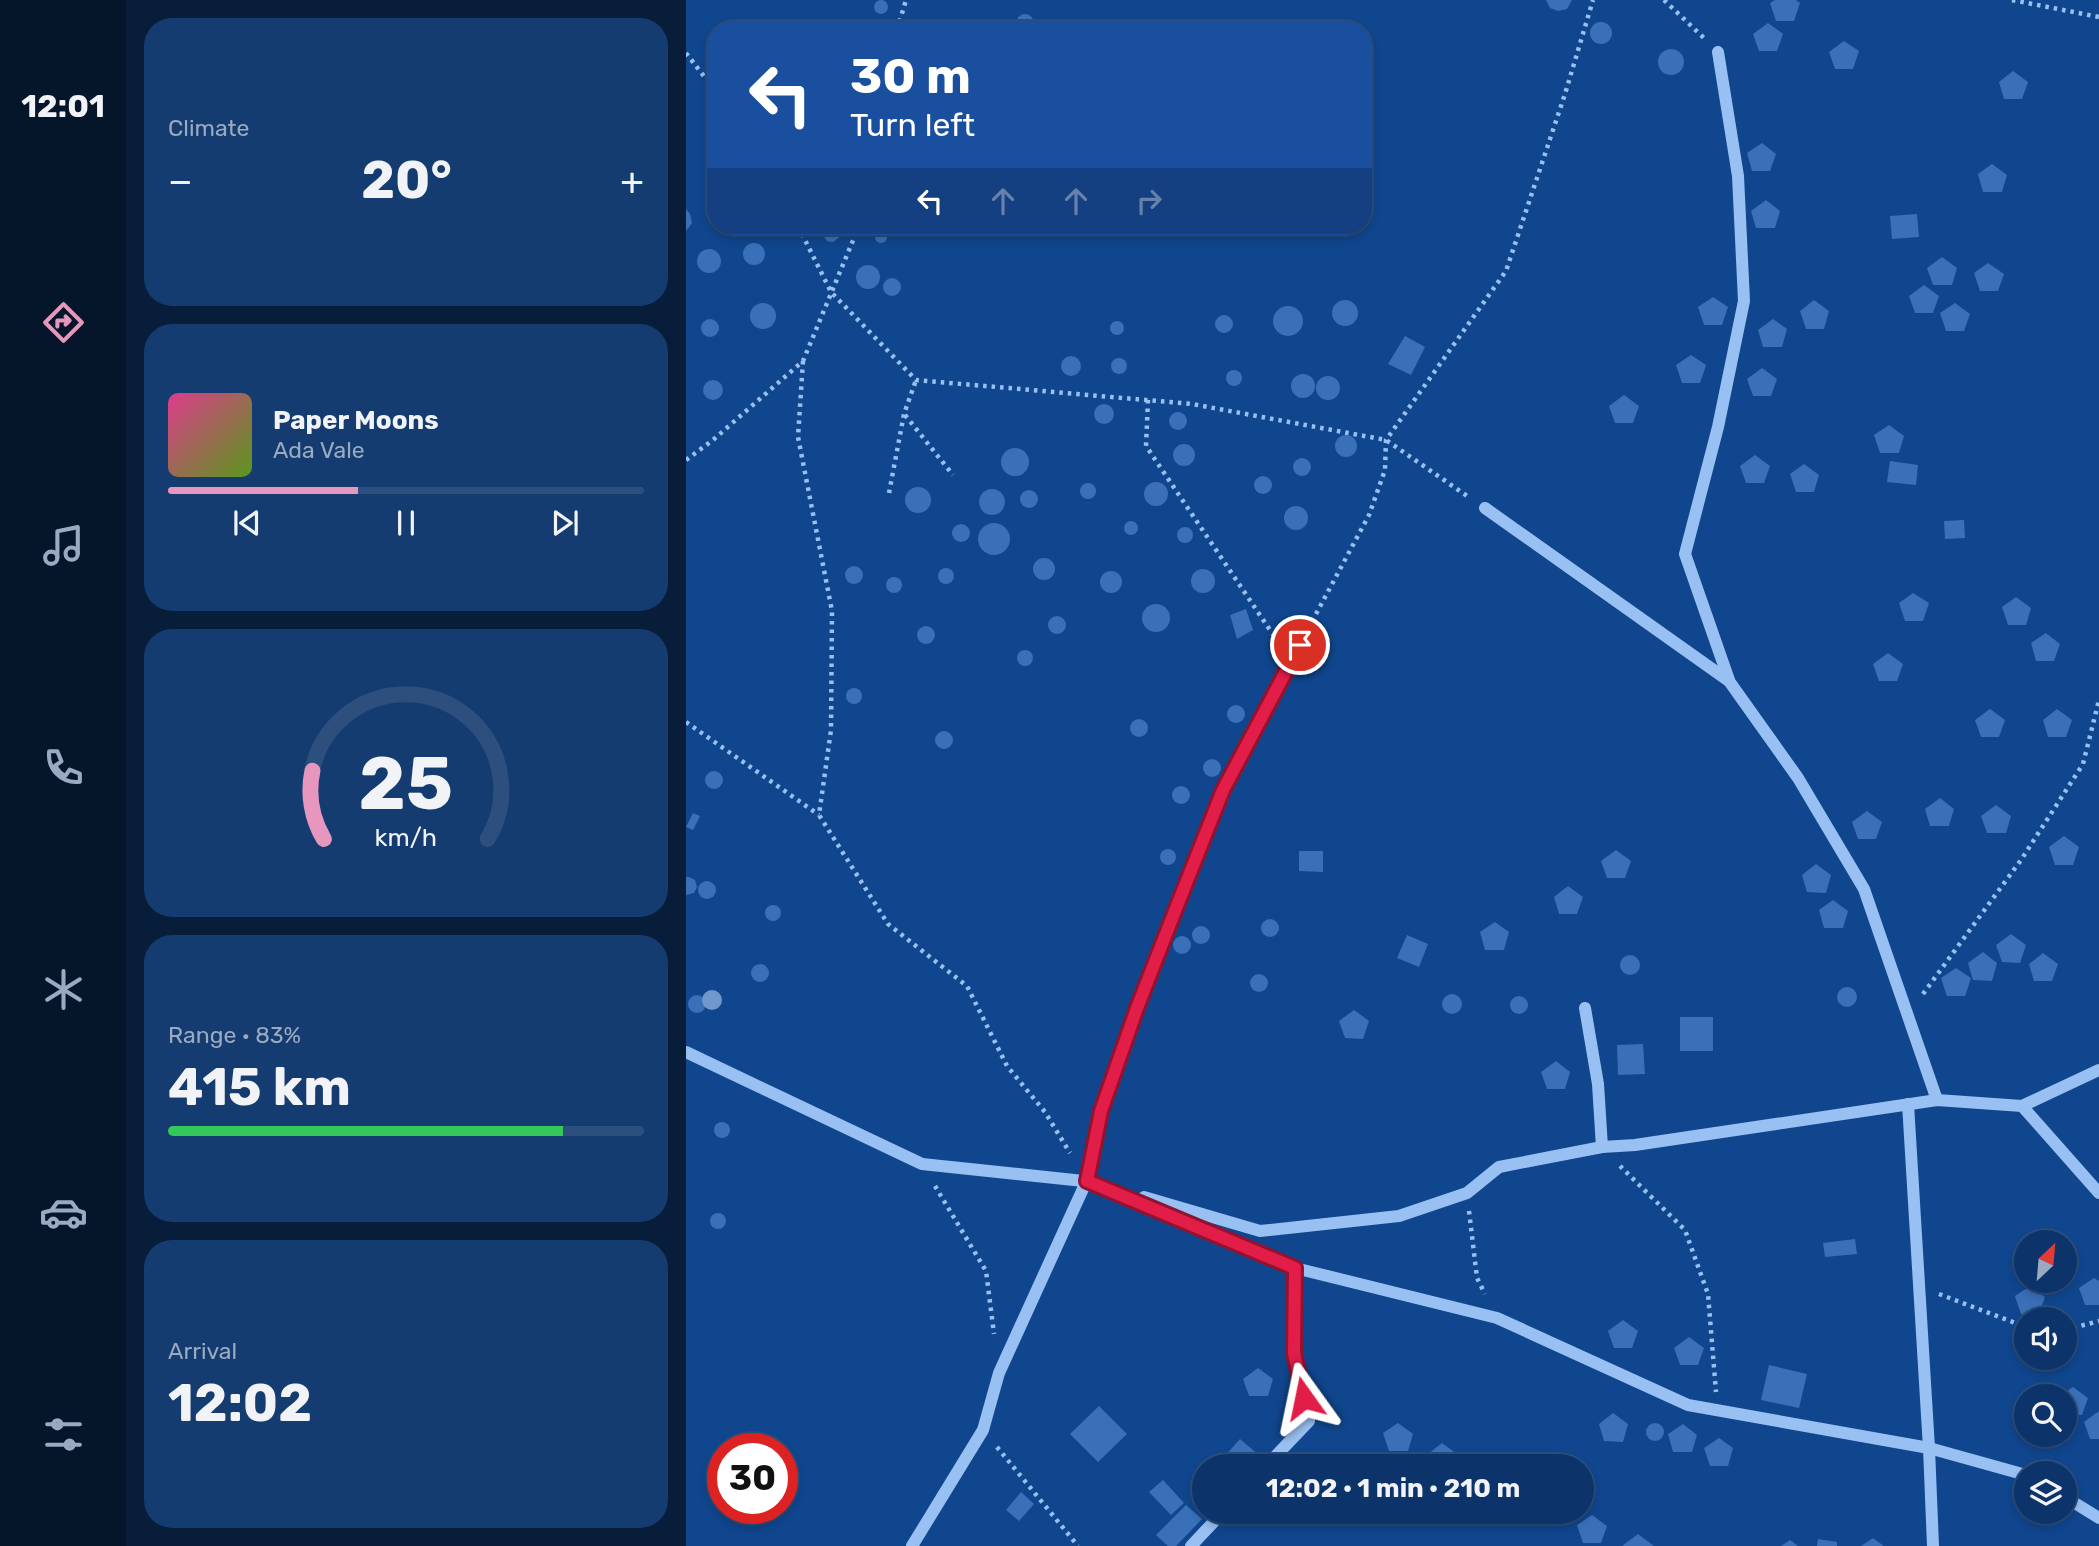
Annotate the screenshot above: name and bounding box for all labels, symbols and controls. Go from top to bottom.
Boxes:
text: 30 m [850,47,971,105]
icon: left [735,49,826,140]
text: 12:01 [21,87,105,125]
text: Turn left [850,106,975,144]
text: Climate [168,114,249,142]
text: 20° [361,149,452,211]
text: − [168,158,193,204]
text: + [620,158,644,204]
icon: left [911,182,949,220]
icon: ahead [984,182,1022,220]
icon: ahead [1057,182,1095,220]
icon: right [1130,182,1168,220]
icon: directions [39,298,88,347]
text: Paper Moons [273,405,439,436]
text: Ada Vale [273,436,365,464]
icon: previous [228,504,266,542]
icon: pause [387,504,425,542]
icon: next [546,504,584,542]
icon: music [39,521,88,570]
pin [1270,615,1330,675]
icon: arrive [1281,626,1319,664]
text: 25 [359,741,453,827]
icon: phone [39,743,88,792]
text: km/h [375,823,437,852]
icon: climate [39,965,88,1014]
text: Range · 83% [168,1021,301,1049]
text: 415 km [168,1056,351,1118]
icon: car [39,1188,88,1237]
north arrow [2014,1230,2077,1293]
map controls [2014,1230,2077,1524]
button: sound [2014,1307,2077,1370]
text: Arrival [168,1337,237,1365]
position arrow [1267,1361,1341,1435]
text: 12:02 [168,1372,312,1434]
button: search [2014,1384,2077,1447]
icon: filters [39,1410,88,1459]
speed limit sign: 30 [707,1433,798,1524]
button: layers [2014,1461,2077,1524]
text: 12:02 · 1 min · 210 m [1266,1473,1520,1504]

